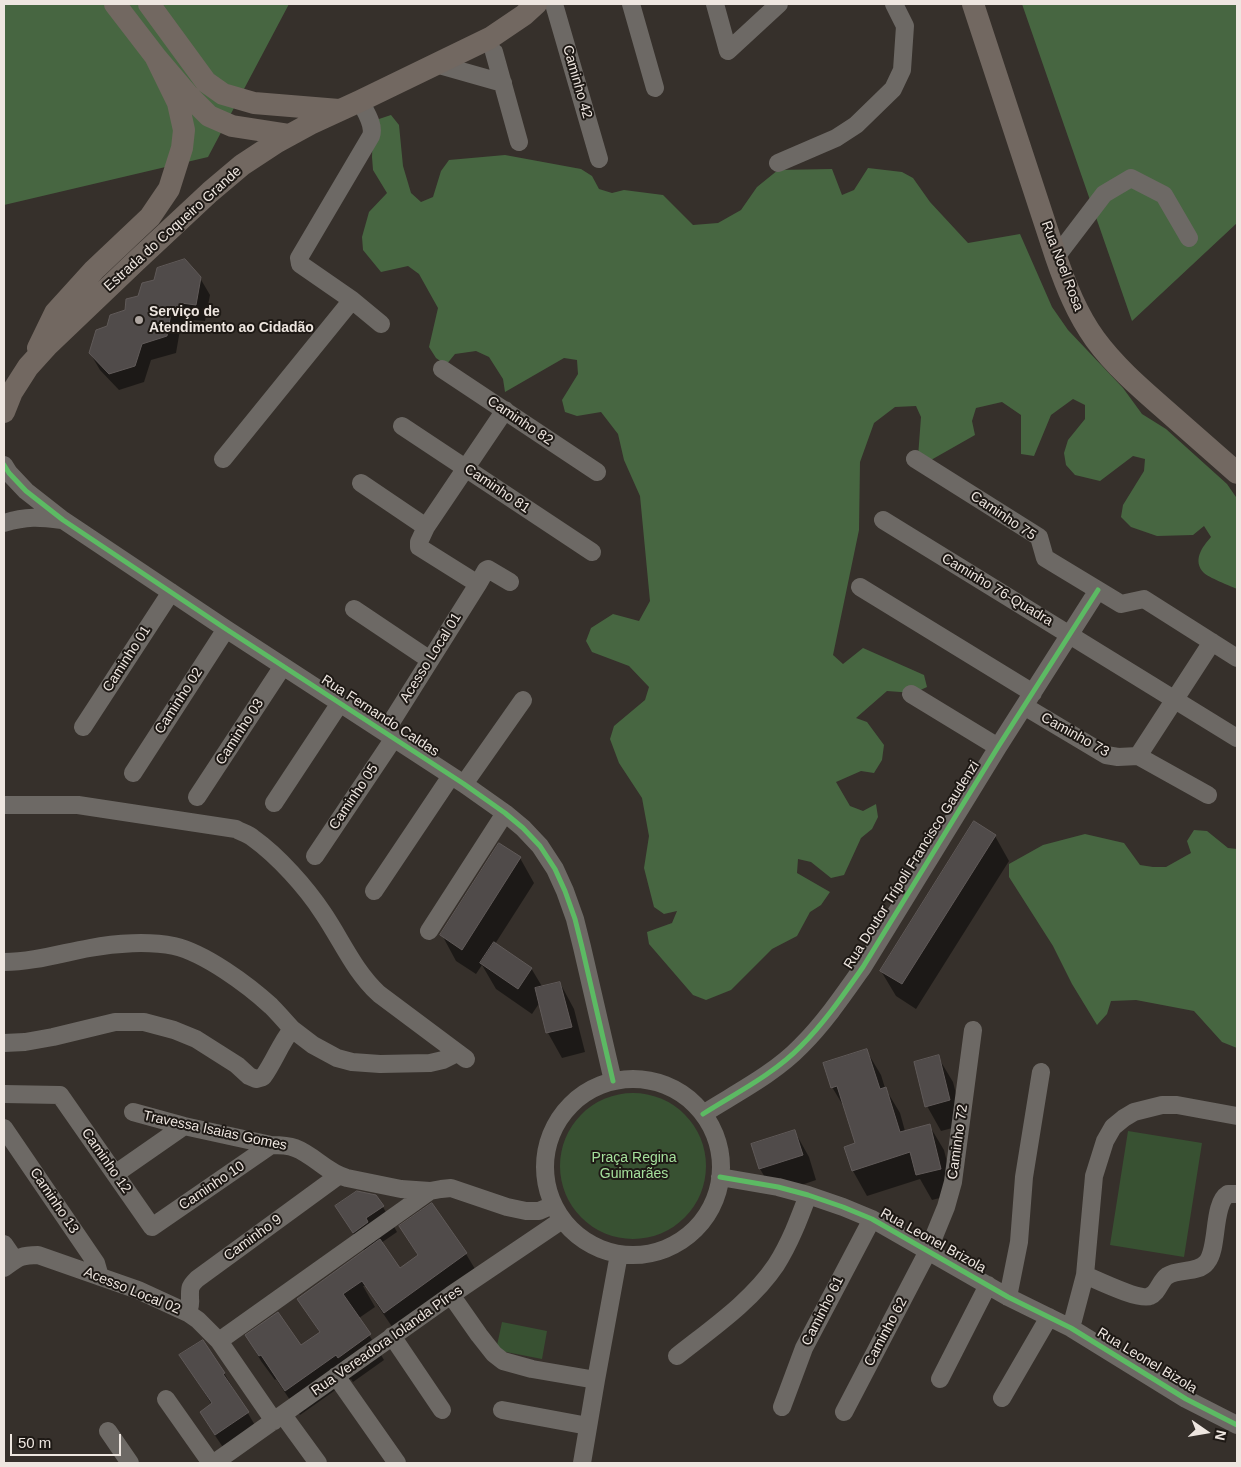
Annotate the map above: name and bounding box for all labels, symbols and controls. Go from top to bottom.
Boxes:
street label: Caminho 42 [559,43,595,121]
street label: Estrada do Coqueiro Grande [101,163,245,295]
street label: Rua Noel Rosa [1037,219,1087,313]
place label: Serviço de Atendimento ao Cidadão [149,304,314,336]
marker: Serviço de Atendimento ao Cidadão [133,314,145,326]
street label: Caminho 82 [484,393,556,449]
street label: Caminho 81 [461,461,533,517]
street label: Caminho 75 [967,488,1039,544]
street label: Caminho 76-Quadra [938,550,1056,630]
street label: Acesso Local 01 [397,610,465,706]
street label: Caminho 01 [99,623,155,695]
street label: Caminho 02 [151,665,207,737]
street label: Rua Fernando Caldas [318,672,442,760]
street label: Caminho 03 [212,696,268,768]
street label: Caminho 73 [1038,709,1112,761]
street label: Rua Doutor Trípoli Francisco Gaudenzi [841,758,983,972]
street label: Caminho 05 [326,761,382,833]
street label: Caminho 72 [944,1103,972,1181]
street label: Travessa Isaias Gomes [142,1108,288,1154]
street label: Caminho 12 [77,1125,135,1197]
park label: Praça Regina Guimarães [592,1150,676,1182]
street label: Caminho 10 [176,1158,248,1214]
street label: Caminho 13 [26,1165,82,1237]
street label: Rua Leonel Brizola [877,1205,989,1277]
street label: Caminho 9 [221,1211,285,1265]
street label: Acesso Local 02 [81,1264,183,1318]
street label: Caminho 61 [798,1274,848,1348]
street label: Rua Vereadora Iolanda Píres [308,1282,466,1400]
street label: Caminho 62 [861,1295,911,1369]
street label: Rua Leonel Bizola [1094,1325,1200,1397]
north arrow [1181,1407,1231,1457]
scale bar [12,1424,124,1456]
text: N [1212,1429,1230,1442]
text: 50 m [18,1434,51,1451]

